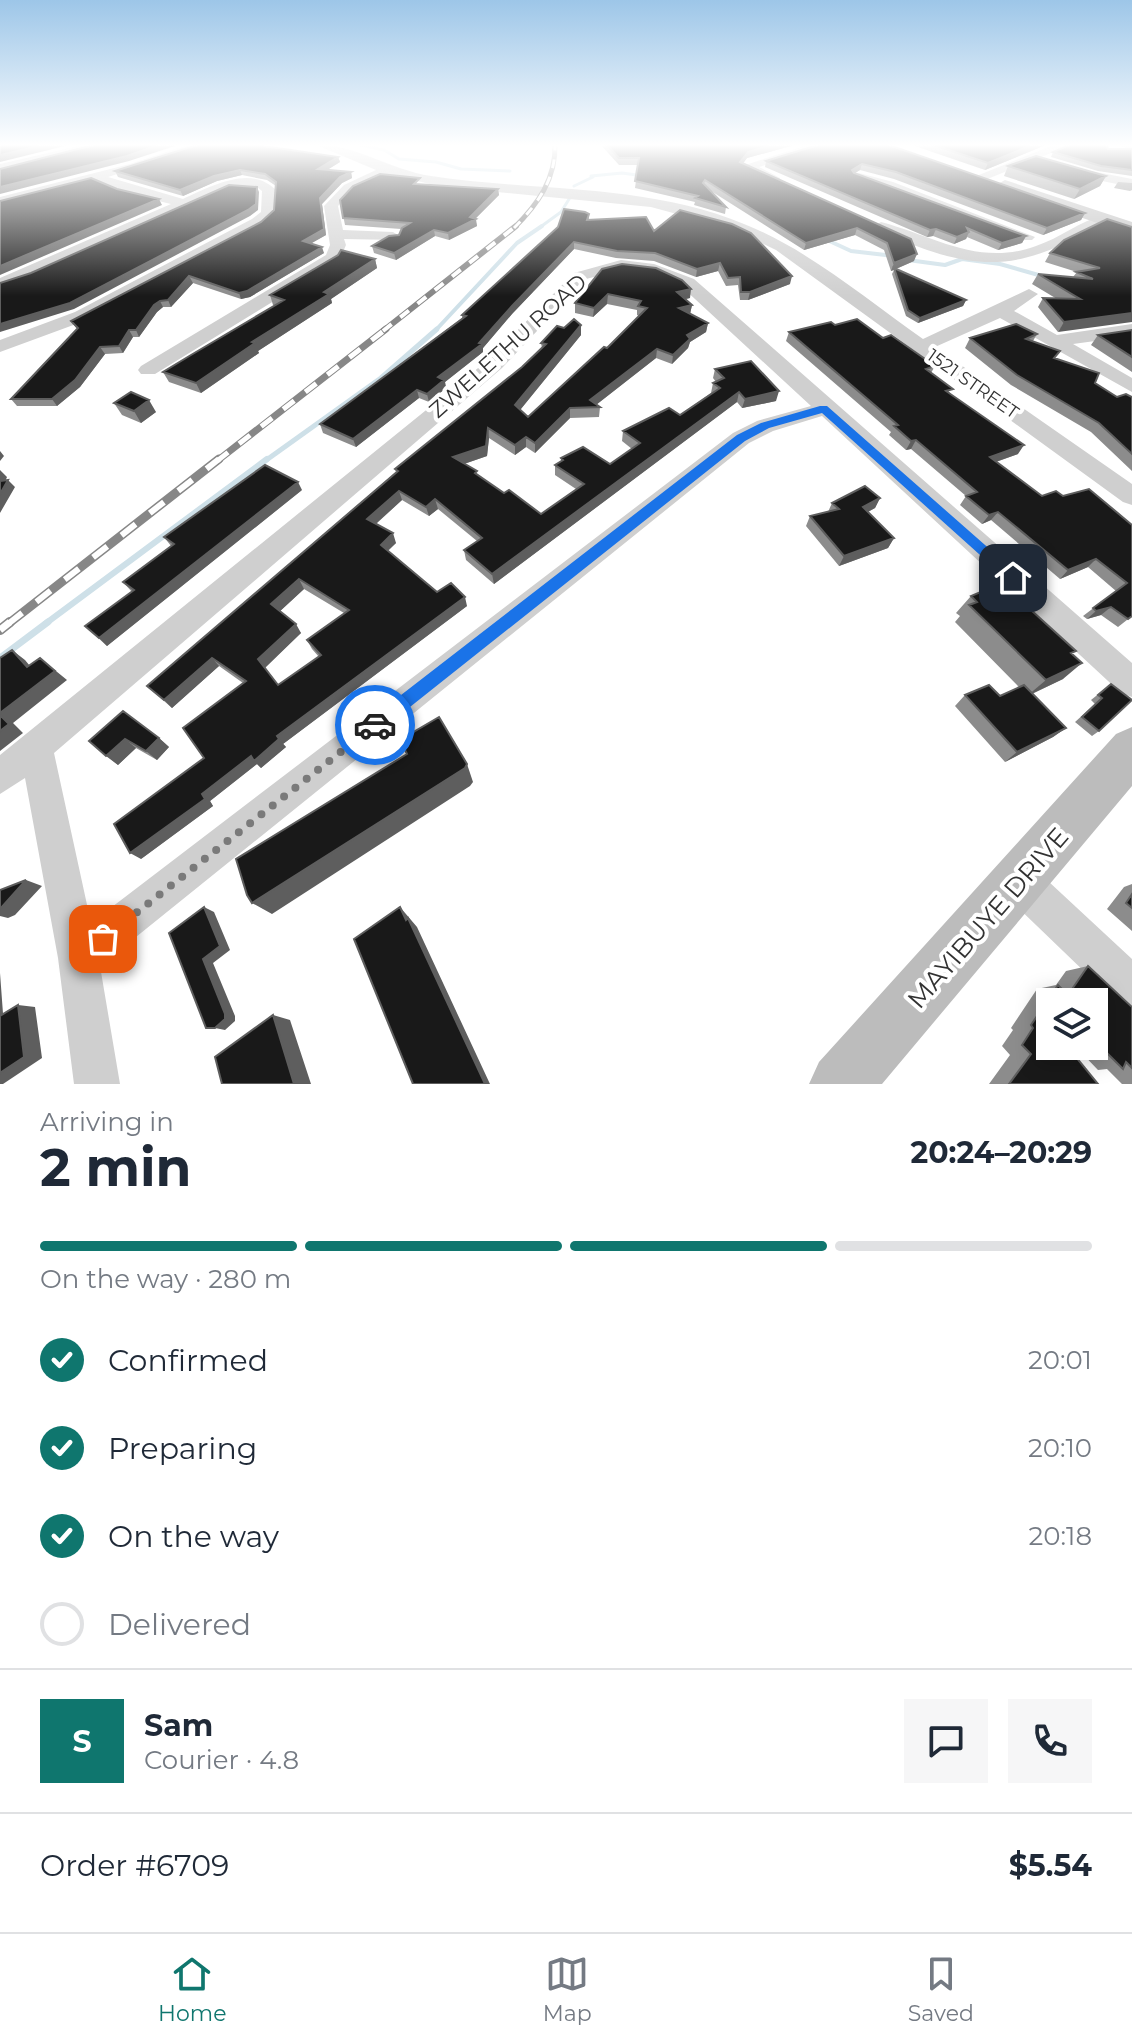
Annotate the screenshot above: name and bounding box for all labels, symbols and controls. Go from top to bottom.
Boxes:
street label: ZWELETHU ROAD [424,268,592,424]
street label: 1521 STREET [923,344,1024,424]
pin [979,544,1047,612]
icon: home [991,556,1035,600]
courier [335,685,415,765]
icon: car [353,703,397,747]
street label: MAYIBUYE DRIVE [901,821,1075,1015]
pin [69,905,137,973]
icon: bag [81,917,125,961]
map controls [1036,988,1108,1060]
button: layers [1036,988,1108,1060]
text: Arriving in [40,1106,174,1138]
text: 20:24–20:29 [910,1134,1092,1171]
text: 2 min [40,1136,192,1199]
text: On the way · 280 m [40,1263,291,1295]
icon: check [40,1338,84,1382]
text: Confirmed [108,1342,268,1379]
text: 20:01 [1028,1344,1092,1376]
icon: check [40,1426,84,1470]
text: Preparing [108,1430,257,1467]
text: 20:10 [1028,1432,1092,1464]
icon: check [40,1514,84,1558]
text: On the way [108,1518,279,1555]
text: 20:18 [1029,1520,1092,1552]
text: Delivered [108,1606,251,1643]
button: chat [904,1699,988,1783]
button: phone [1008,1699,1092,1783]
text: Sam [144,1707,213,1744]
text: S [72,1723,92,1760]
text: Courier · 4.8 [144,1744,299,1776]
text: Order #6709 [40,1847,229,1884]
text: $5.54 [1009,1847,1092,1884]
tab: Home [158,1952,226,2027]
tab: Map [543,1952,592,2027]
tab: Saved [908,1952,974,2027]

